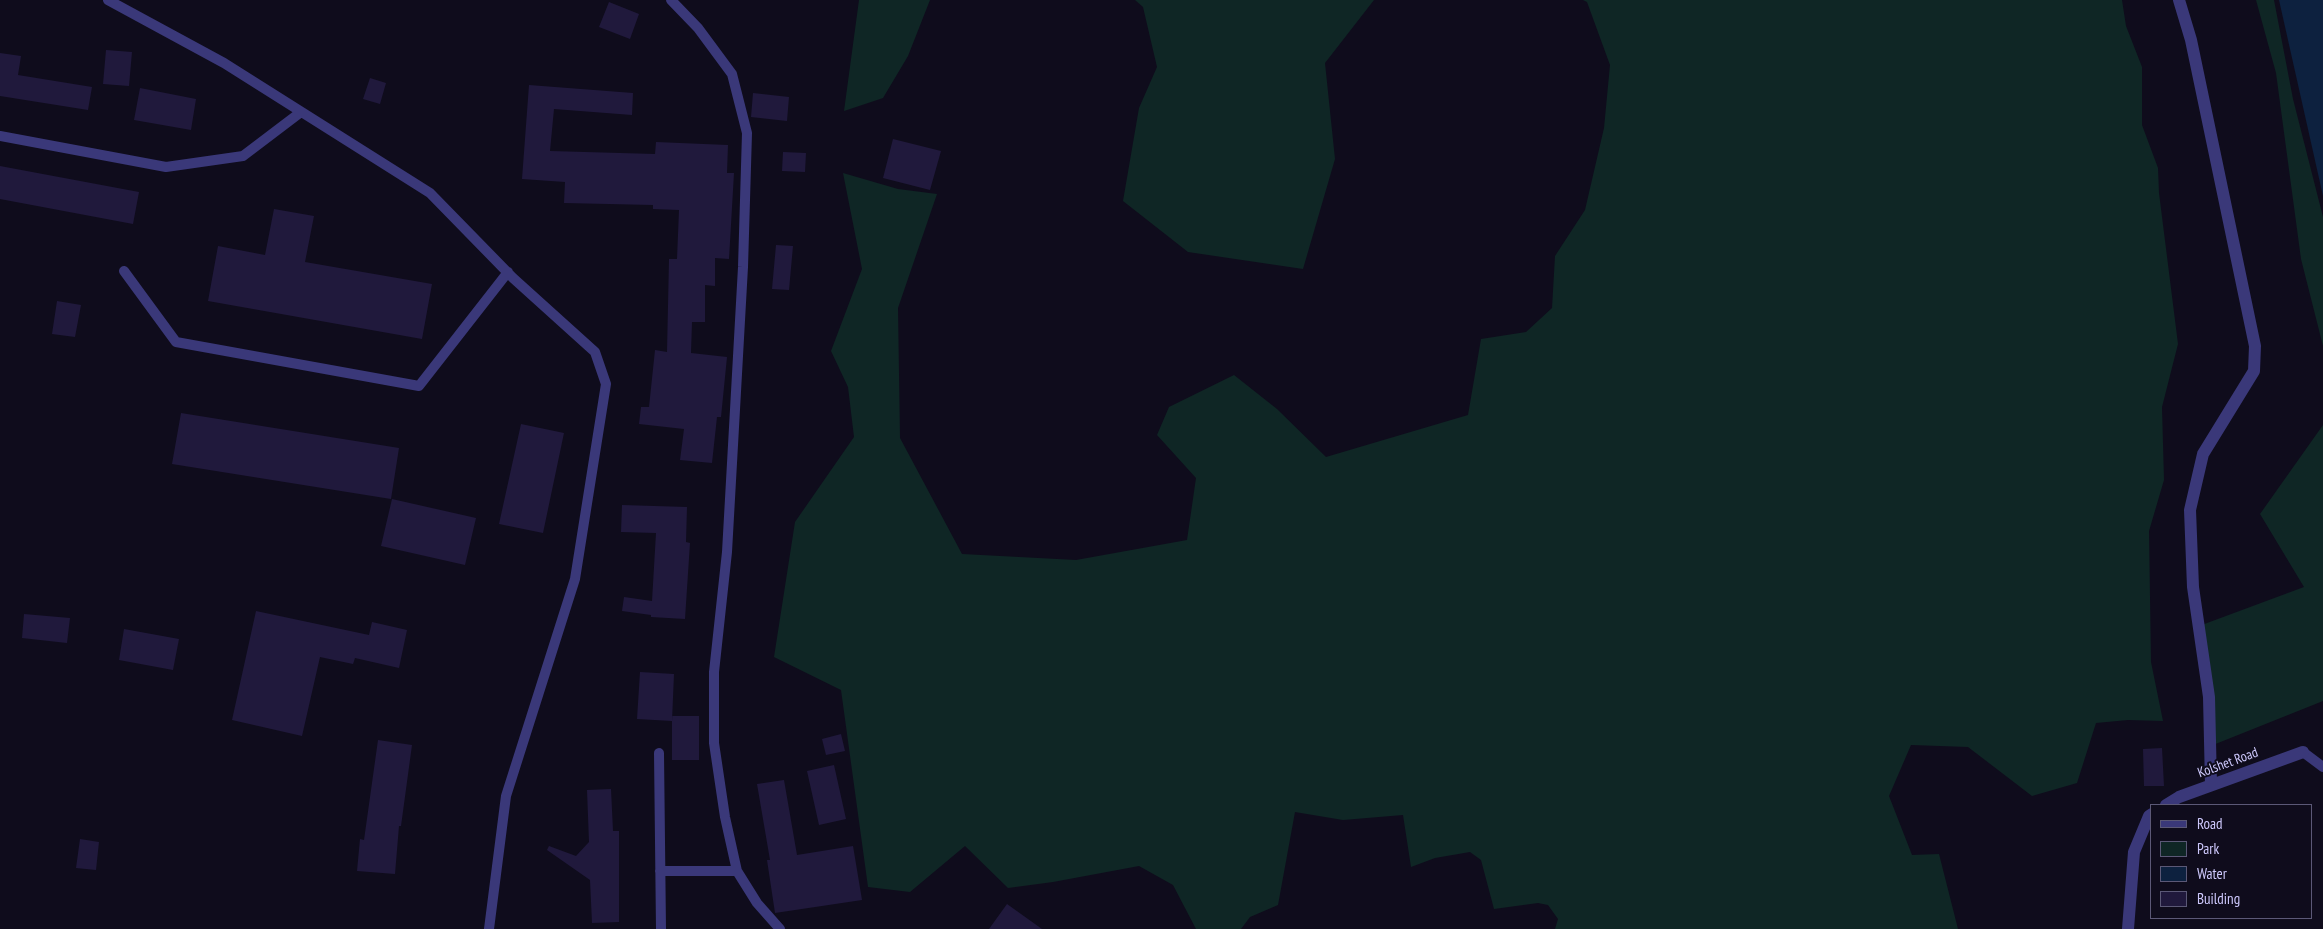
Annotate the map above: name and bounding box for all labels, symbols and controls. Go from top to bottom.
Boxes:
street label: Kolshet Road [2196,744,2260,782]
legend [2150,804,2313,919]
text: Road [2197,814,2223,833]
text: Park [2197,839,2219,858]
text: Water [2197,864,2227,883]
text: Building [2197,889,2240,908]

